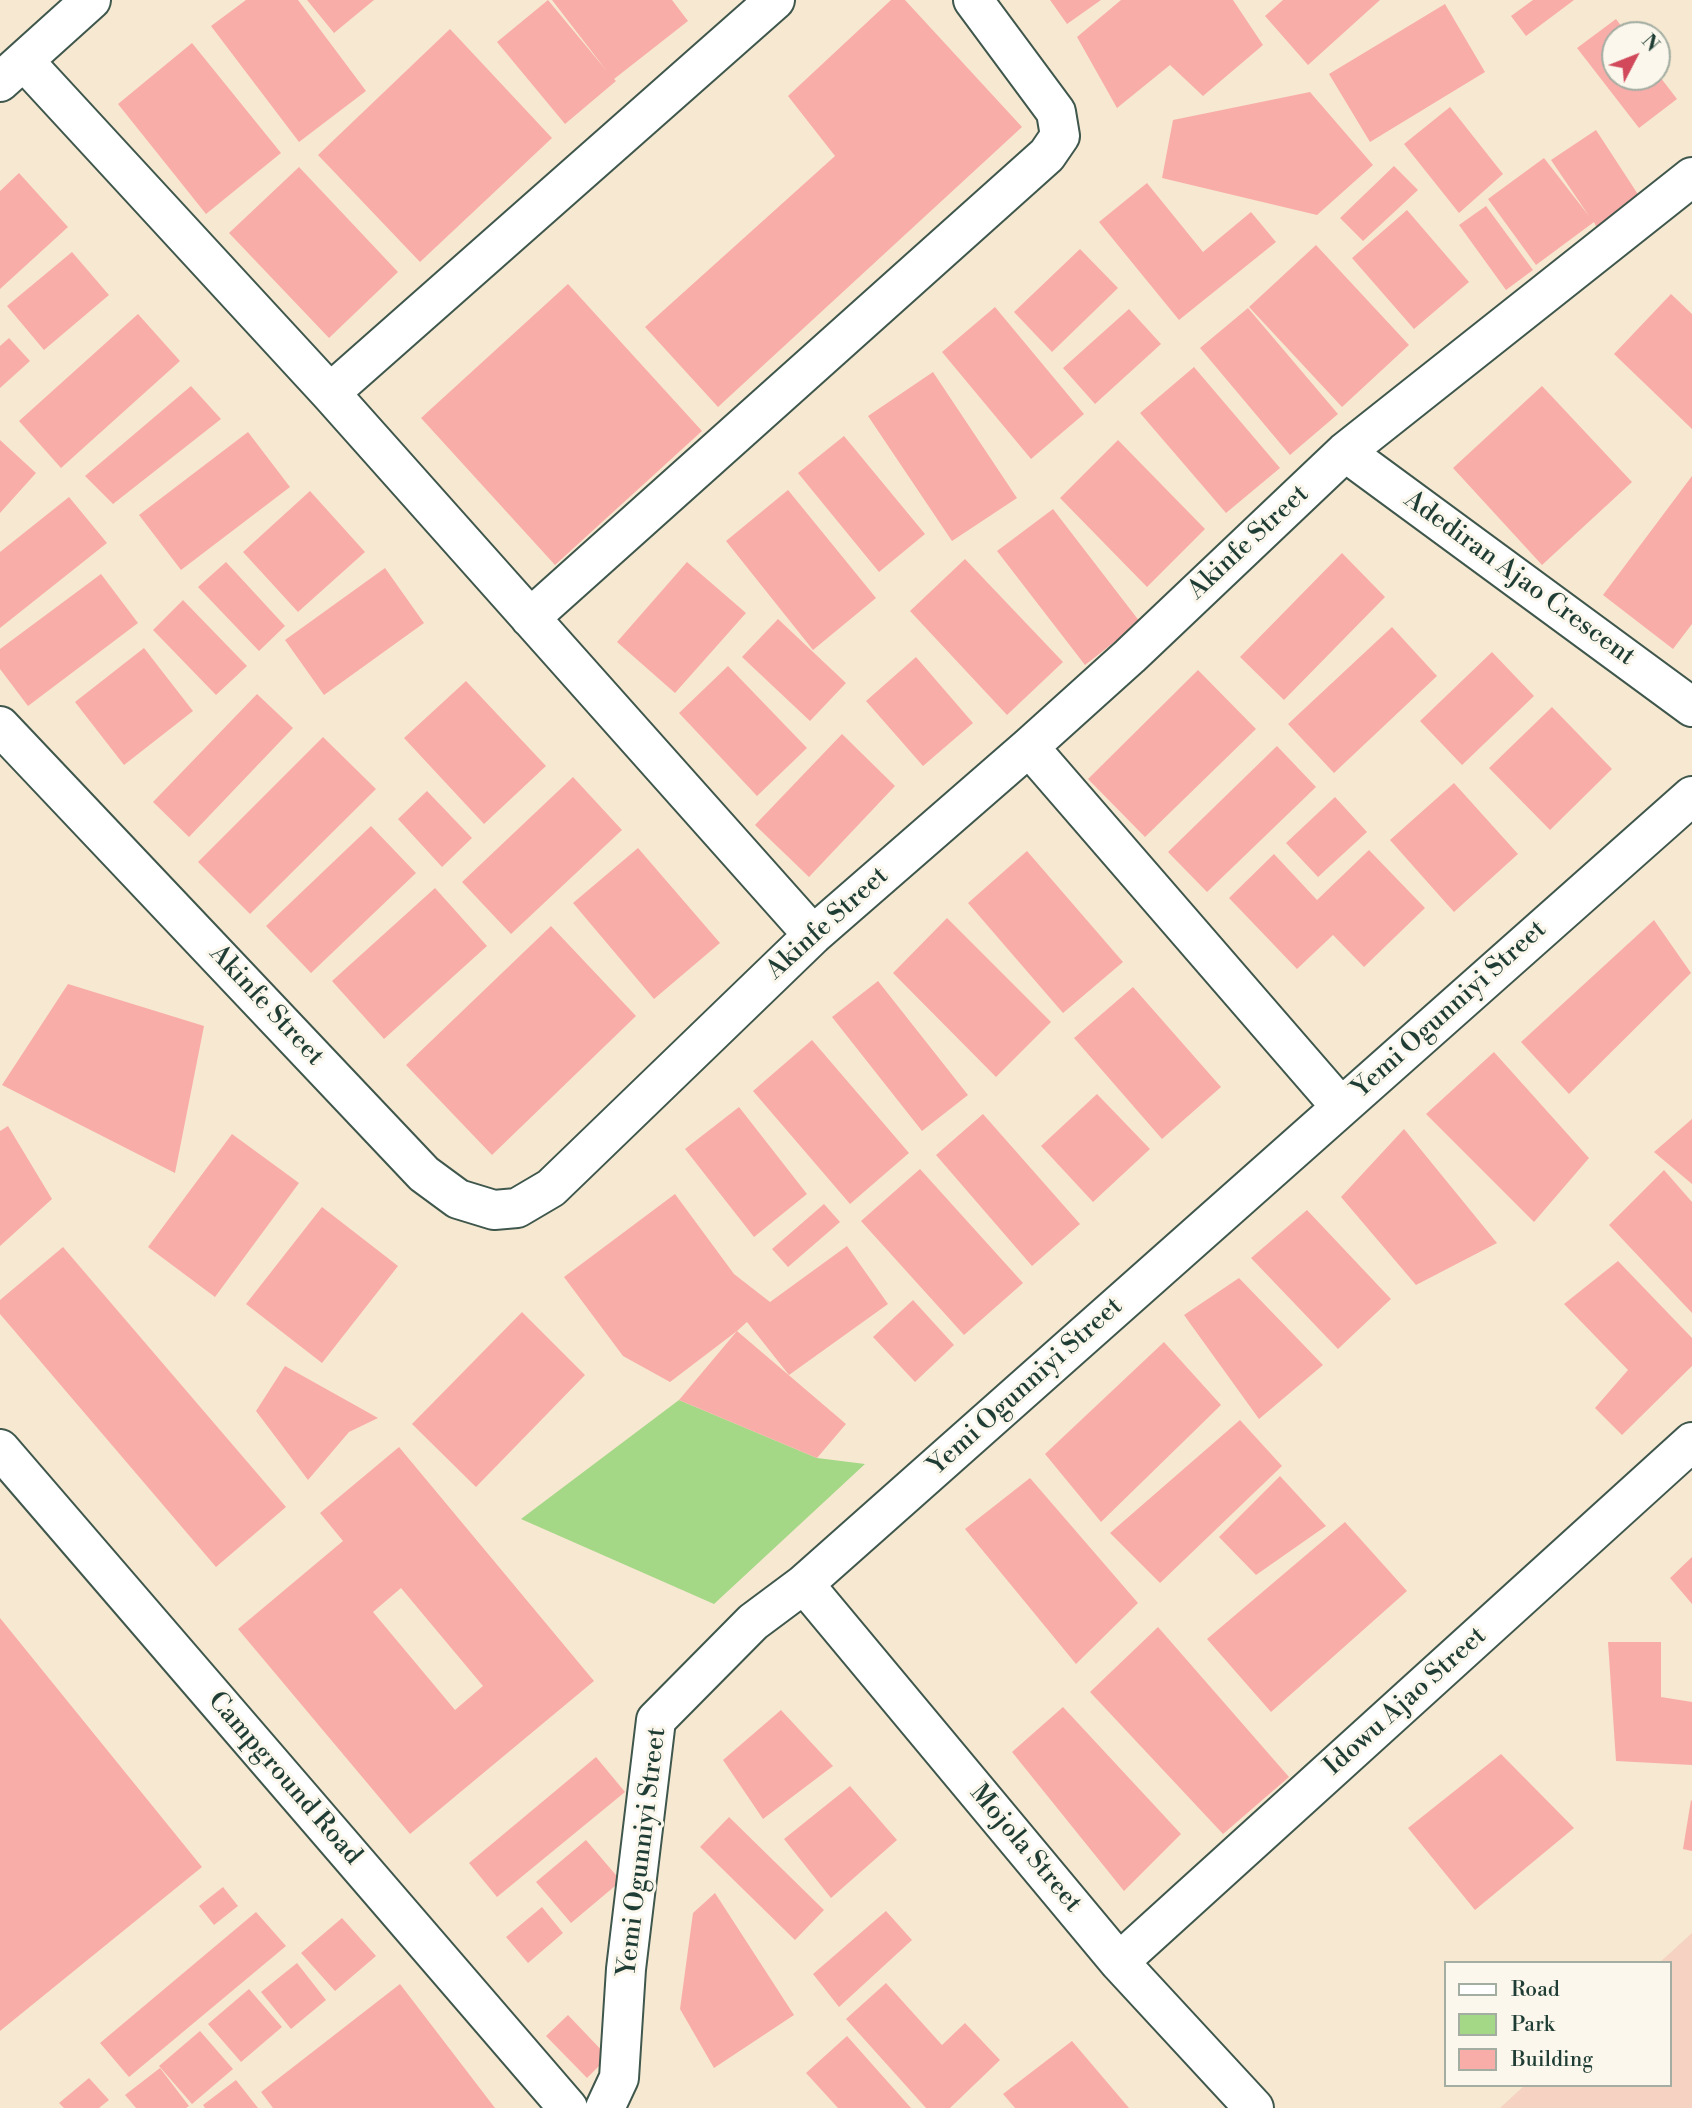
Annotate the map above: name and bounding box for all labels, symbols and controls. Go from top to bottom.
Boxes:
north arrow [1601,21,1671,91]
text: N [1636,30,1664,57]
street label: Akinfe Street [1182,479,1316,607]
street label: Adediran Ajao Crescent [1397,485,1641,673]
street label: Akinfe Street [761,861,895,987]
street label: Yemi Ogunniyi Street [1347,915,1553,1105]
street label: Akinfe Street [202,939,330,1073]
street label: Yemi Ogunniyi Street [923,1292,1129,1482]
street label: Idowu Ajao Street [1319,1621,1493,1783]
street label: Campground Road [200,1686,368,1872]
street label: Yemi Ogunniyi Street [612,1726,674,1978]
street label: Mojola Street [962,1779,1088,1919]
legend [1444,1961,1671,2087]
text: Road [1511,1977,1560,2003]
text: Park [1511,2012,1555,2038]
text: Building [1511,2047,1593,2073]

